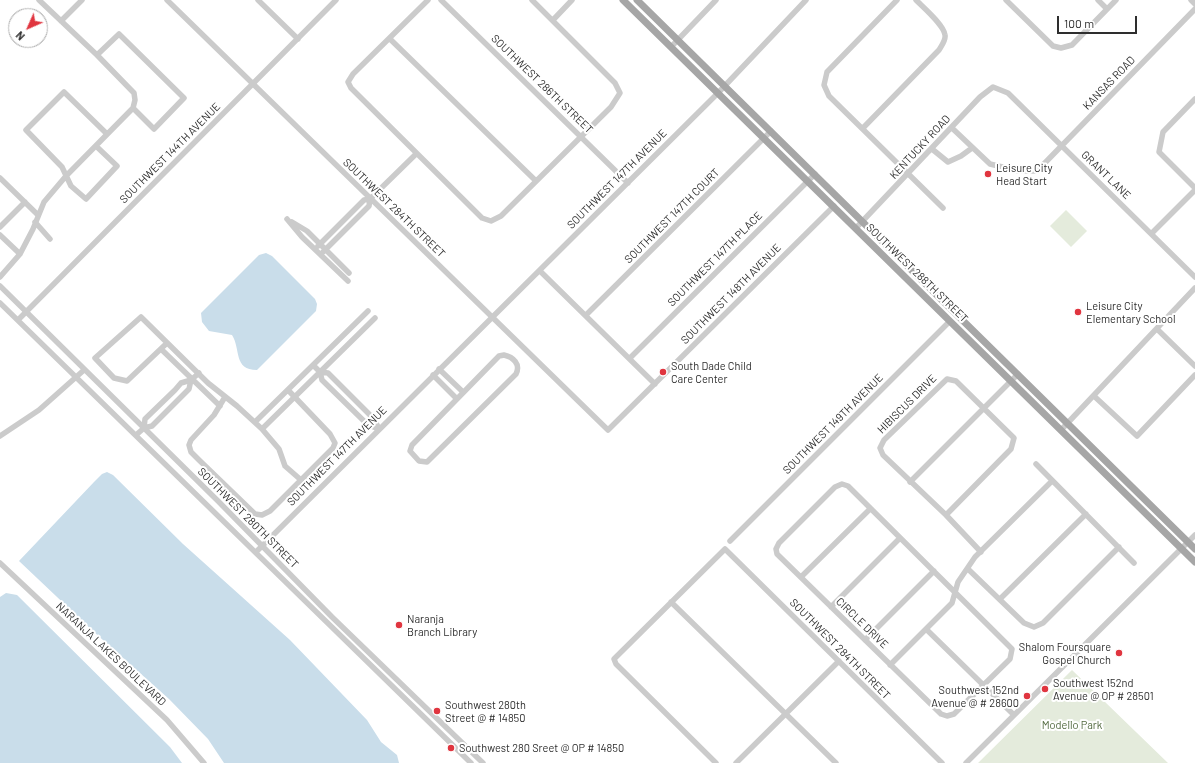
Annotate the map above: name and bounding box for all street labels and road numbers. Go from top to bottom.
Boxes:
street label: SOUTHWEST 286TH STREET [488,32,596,136]
street label: KANSAS ROAD [1080,53,1138,113]
street label: SOUTHWEST 144TH AVENUE [117,100,223,206]
street label: KENTUCKY ROAD [887,112,953,182]
street label: SOUTHWEST 147TH AVENUE [564,126,670,232]
street label: GRANT LANE [1078,148,1134,202]
street label: SOUTHWEST 284TH STREET [340,156,448,260]
street label: SOUTHWEST 147TH COURT [622,166,722,266]
street label: SOUTHWEST 147TH PLACE [665,209,765,309]
street label: SOUTHWEST 288TH STREET [863,221,971,325]
street label: SOUTHWEST 148TH AVENUE [678,241,784,347]
street label: SOUTHWEST 149TH AVENUE [780,371,886,477]
street label: HIBISCUS DRIVE [875,372,939,436]
street label: SOUTHWEST 147TH AVENUE [284,403,390,509]
street label: SOUTHWEST 280TH STREET [195,465,301,571]
street label: CIRCLE DRIVE [833,595,891,651]
street label: SOUTHWEST 284TH STREET [787,596,893,702]
street label: NARANJA LAKES BOULEVARD [53,600,169,708]

